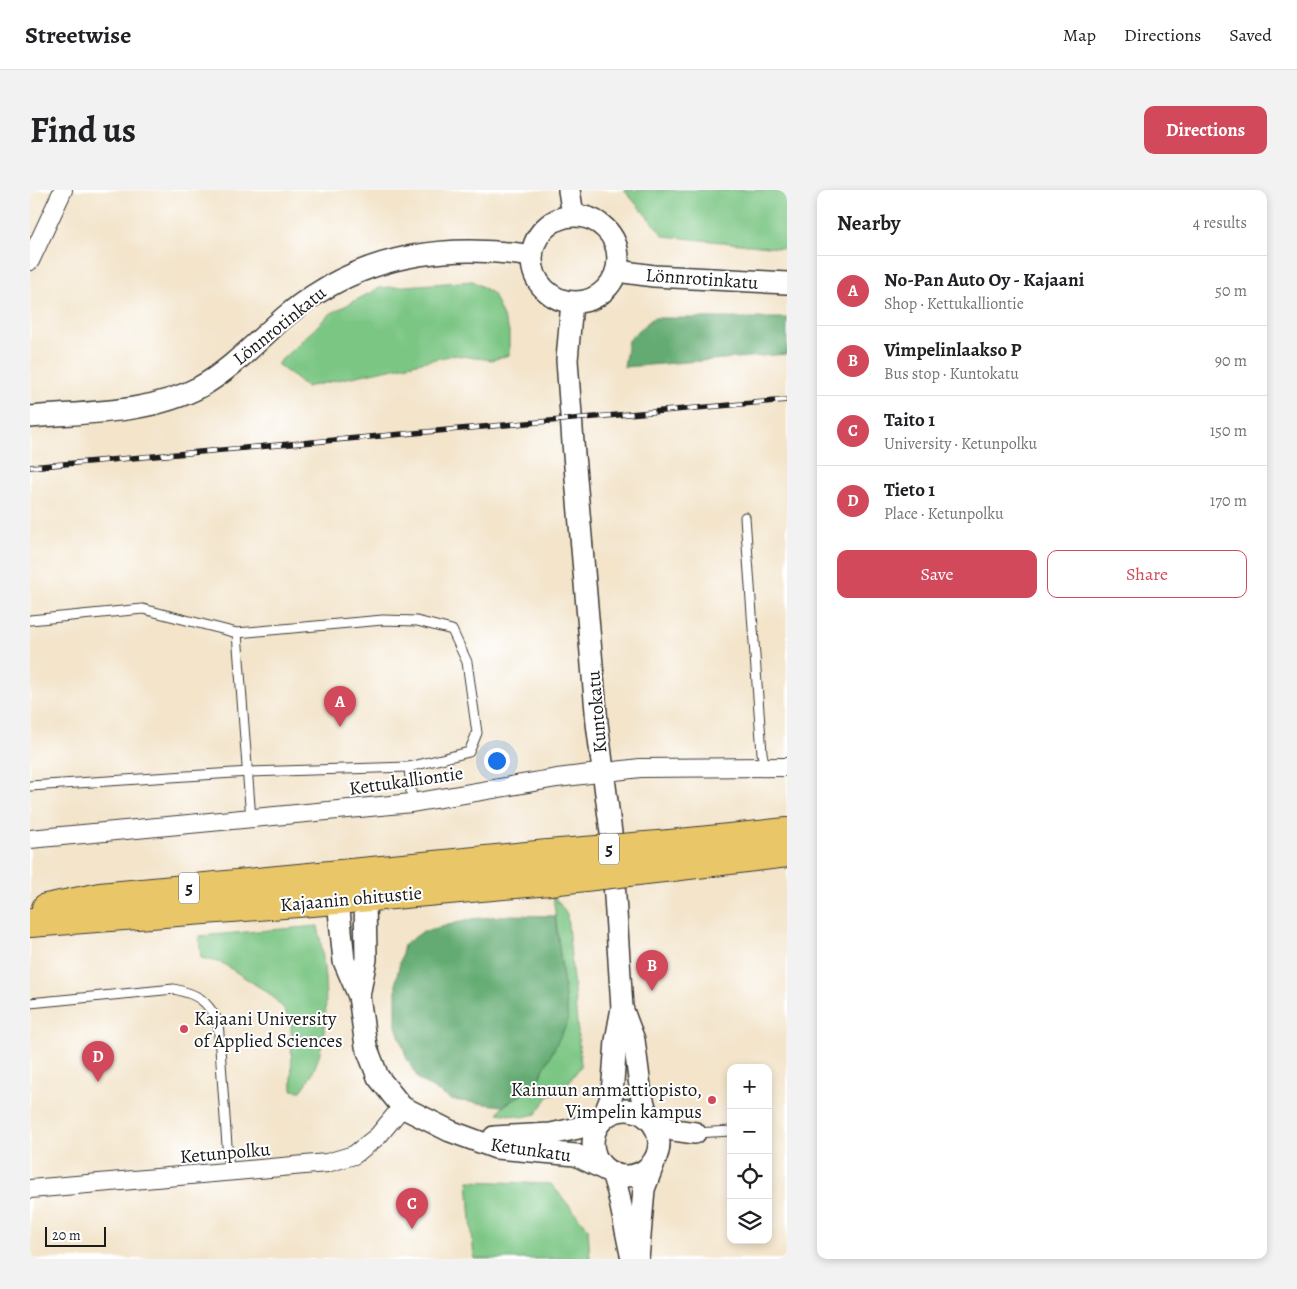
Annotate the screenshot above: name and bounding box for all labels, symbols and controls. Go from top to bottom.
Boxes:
text: Streetwise [25,19,131,51]
text: Map [1063,23,1096,47]
text: Directions [1124,23,1201,47]
text: Saved [1229,23,1272,47]
text: Find us [30,106,136,154]
button: Directions [1144,106,1267,154]
text: Nearby [837,209,900,237]
text: 4 results [1193,212,1247,234]
street label: Lönnrotinkatu [645,262,760,296]
text: No-Pan Auto Oy - Kajaani [884,267,1084,293]
street label: Lönnrotinkatu [228,280,332,371]
text: A [848,280,858,302]
text: 50 m [1215,280,1247,302]
text: Shop · Kettukalliontie [884,293,1024,315]
text: Vimpelinlaakso P [884,337,1022,363]
text: B [848,350,858,372]
text: 90 m [1215,350,1247,372]
text: Bus stop · Kuntokatu [884,363,1019,385]
text: Taito 1 [884,407,935,433]
text: C [848,420,858,442]
text: 150 m [1210,420,1247,442]
text: University · Ketunpolku [884,433,1037,455]
text: Tieto 1 [884,477,935,503]
text: D [847,490,859,512]
text: 170 m [1210,490,1247,512]
text: Place · Ketunpolku [884,503,1004,525]
button: Save [837,550,1037,598]
button: Share [1047,550,1247,598]
street label: Kuntokatu [580,669,614,754]
pin: A [324,686,356,727]
your location [484,748,510,774]
street label: Kettukalliontie [347,760,465,802]
road number: 5 [599,834,619,864]
road number: 5 [179,872,199,904]
street label: Kajaanin ohitustie [279,880,423,918]
pin: B [636,950,668,991]
place label: Kajaani University of Applied Sciences [194,1006,343,1054]
marker: Kajaani University of Applied Sciences [178,1023,190,1035]
pin: D [82,1041,114,1082]
map controls [727,1064,772,1244]
button: + [727,1064,772,1109]
place label: Kainuun ammattiopisto, Vimpelin kampus [511,1077,702,1125]
marker: Kainuun ammattiopisto, Vimpelin kampus [706,1094,718,1106]
button: − [727,1109,772,1154]
street label: Ketunkatu [489,1131,574,1169]
street label: Ketunpolku [179,1136,272,1170]
button: locate [727,1154,772,1199]
pin: C [396,1188,428,1229]
button: layers [727,1199,772,1244]
scale bar [45,1224,106,1247]
text: 20 m [52,1226,81,1245]

